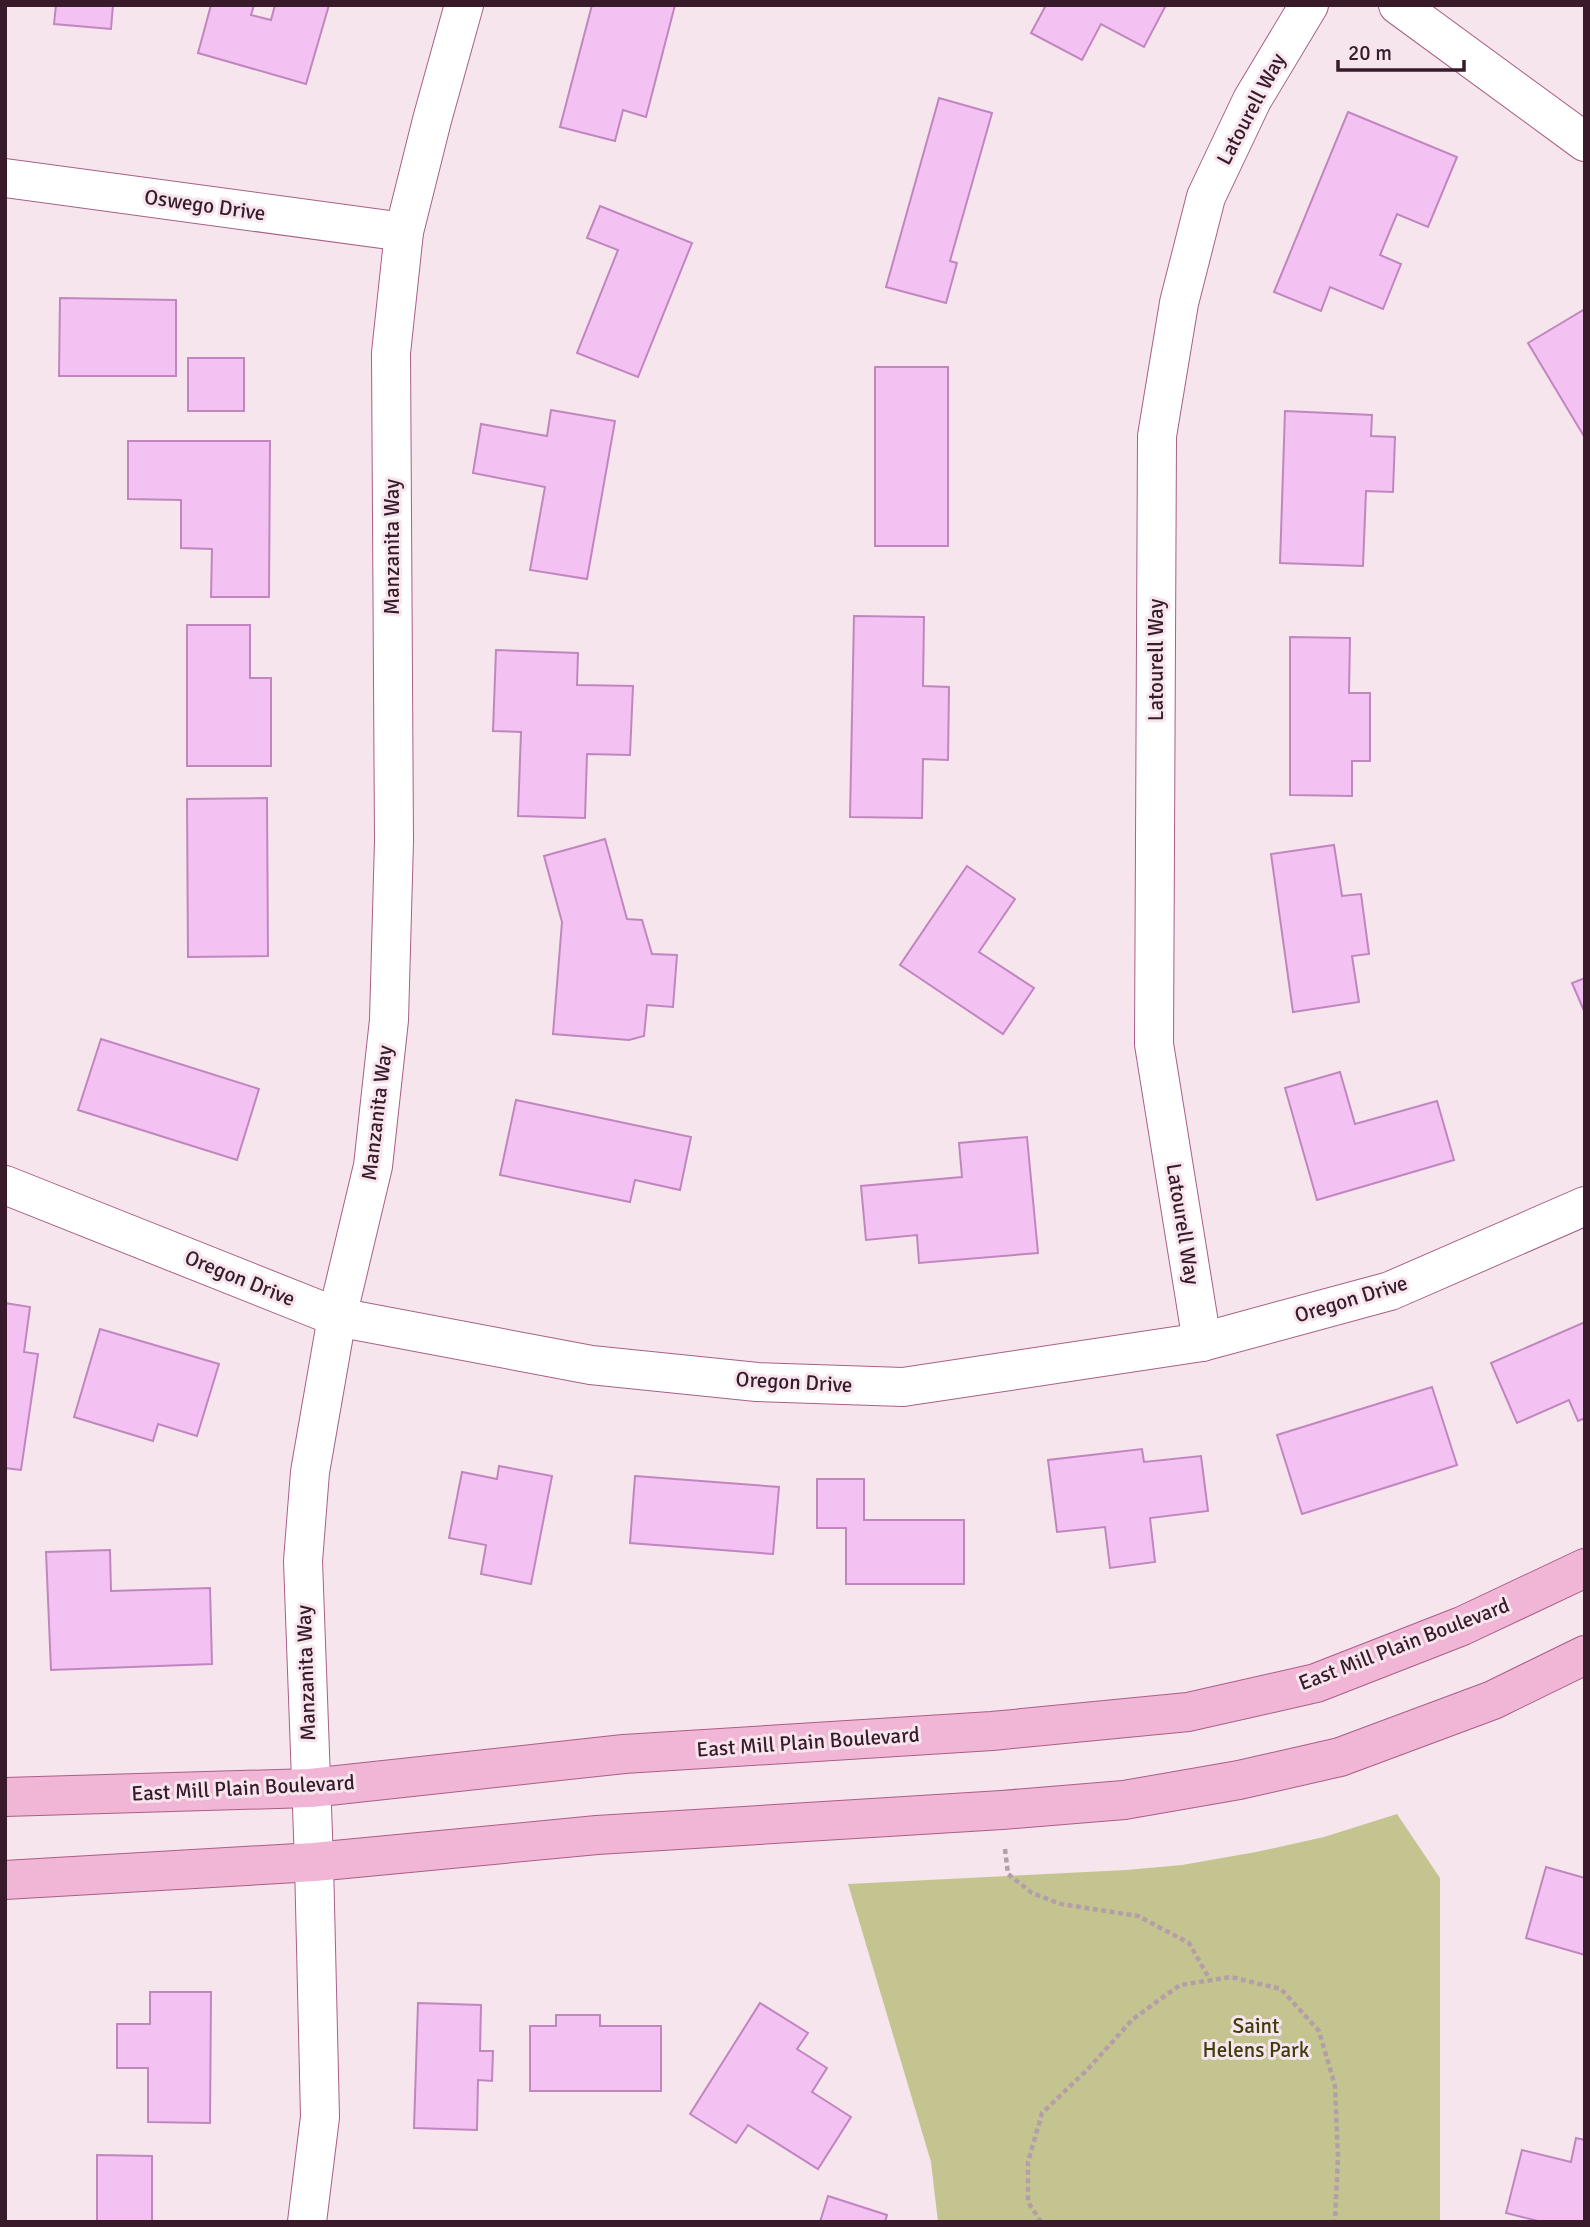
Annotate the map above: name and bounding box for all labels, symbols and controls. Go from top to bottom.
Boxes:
scale bar [1338,28,1464,72]
text: 20 m [1348,40,1392,66]
street label: Latourell Way [1211,49,1291,169]
street label: Oswego Drive [143,184,267,226]
street label: Manzanita Way [379,479,405,615]
street label: Latourell Way [1143,599,1169,721]
street label: Manzanita Way [356,1044,398,1182]
street label: Latourell Way [1161,1161,1205,1287]
street label: Oregon Drive [181,1244,299,1312]
street label: Oregon Drive [1291,1270,1411,1328]
street label: Oregon Drive [735,1366,853,1398]
street label: East Mill Plain Boulevard [1295,1592,1513,1696]
street label: Manzanita Way [291,1604,321,1741]
street label: East Mill Plain Boulevard [696,1721,920,1763]
street label: East Mill Plain Boulevard [131,1769,355,1807]
park label: Saint Helens Park [1203,2013,1310,2063]

